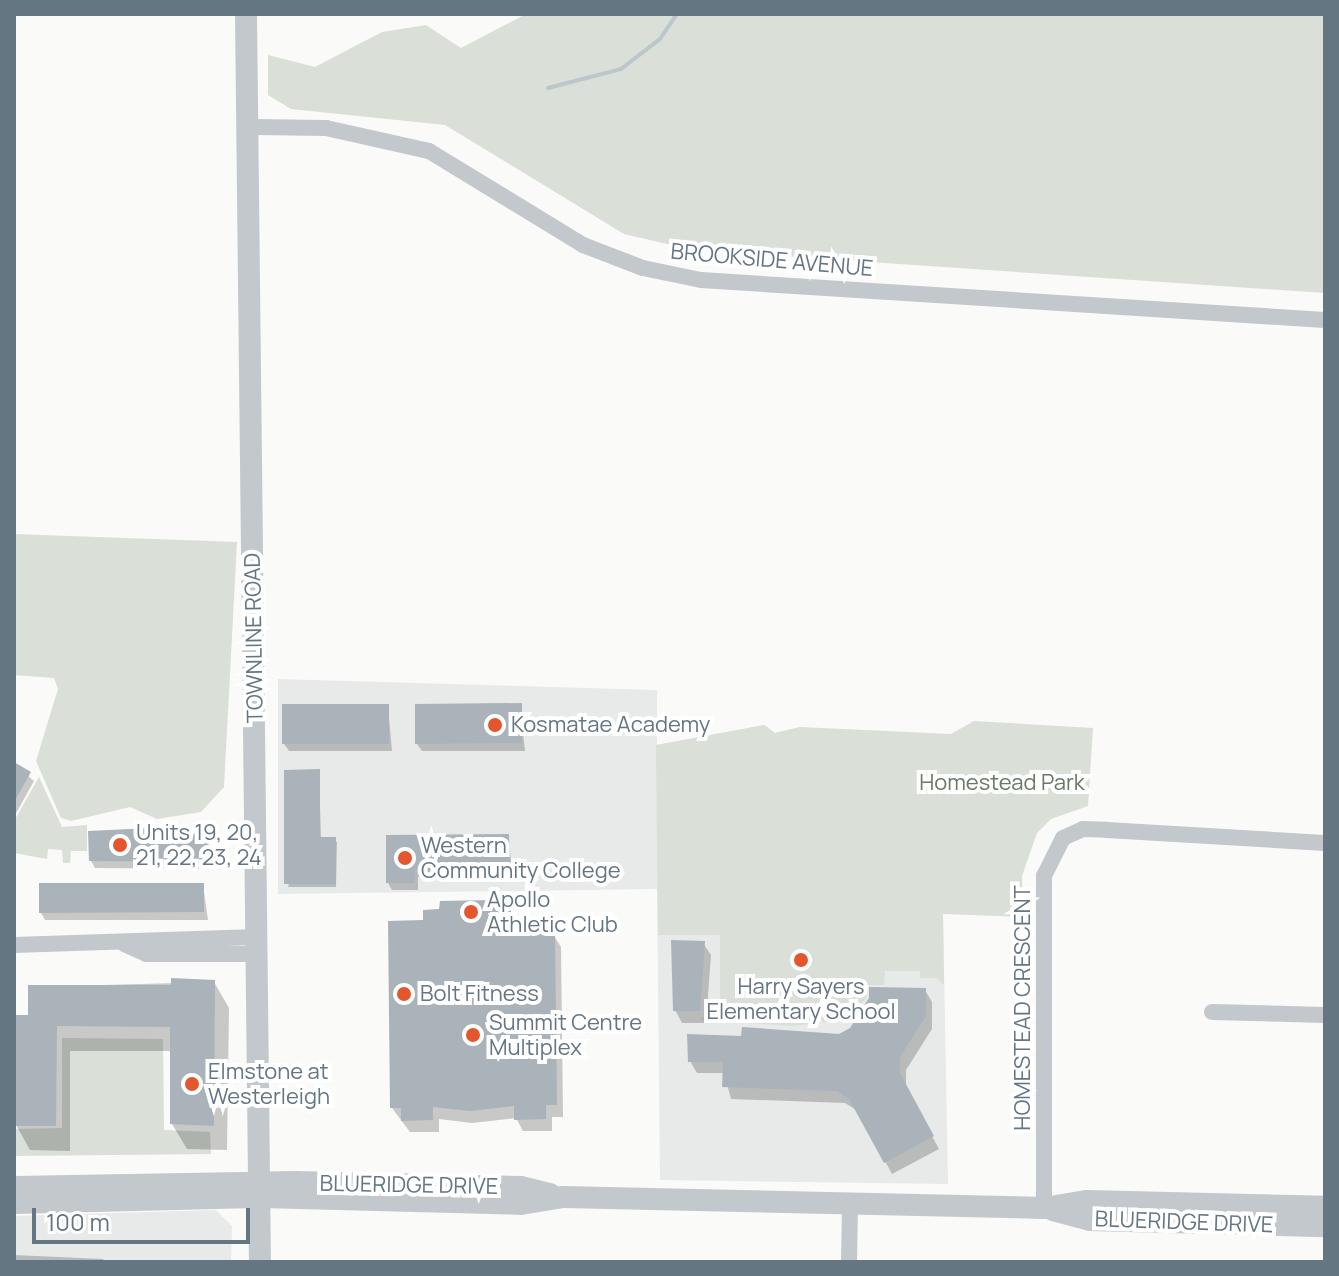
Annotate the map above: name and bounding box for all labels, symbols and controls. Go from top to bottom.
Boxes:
street label: BROOKSIDE AVENUE [670,238,874,282]
street label: TOWNLINE ROAD [239,553,269,723]
place label: Kosmatae Academy [511,712,710,738]
marker: Kosmatae Academy [486,716,504,734]
park label: Homestead Park [919,770,1085,796]
place label: Units 19, 20, 21, 22, 23, 24 [136,819,262,870]
place label: Western Community College [421,832,621,884]
marker: Units 19, 20, 21, 22, 23, 24 [111,836,129,854]
marker: Western Community College [396,849,414,867]
street label: HOMESTEAD CRESCENT [1010,885,1036,1131]
place label: Apollo Athletic Club [487,886,618,938]
marker: Apollo Athletic Club [462,903,480,921]
marker: Harry Sayers Elementary School [792,951,810,969]
place label: Harry Sayers Elementary School [706,973,896,1024]
place label: Bolt Fitness [420,981,539,1007]
marker: Bolt Fitness [395,985,413,1003]
place label: Summit Centre Multiplex [489,1009,642,1060]
marker: Summit Centre Multiplex [464,1026,482,1044]
place label: Elmstone at Westerleigh [208,1058,330,1110]
marker: Elmstone at Westerleigh [183,1075,201,1093]
street label: BLUERIDGE DRIVE [320,1170,498,1200]
scale bar [36,1192,254,1242]
text: 100 m [46,1205,110,1238]
street label: BLUERIDGE DRIVE [1094,1206,1274,1238]

